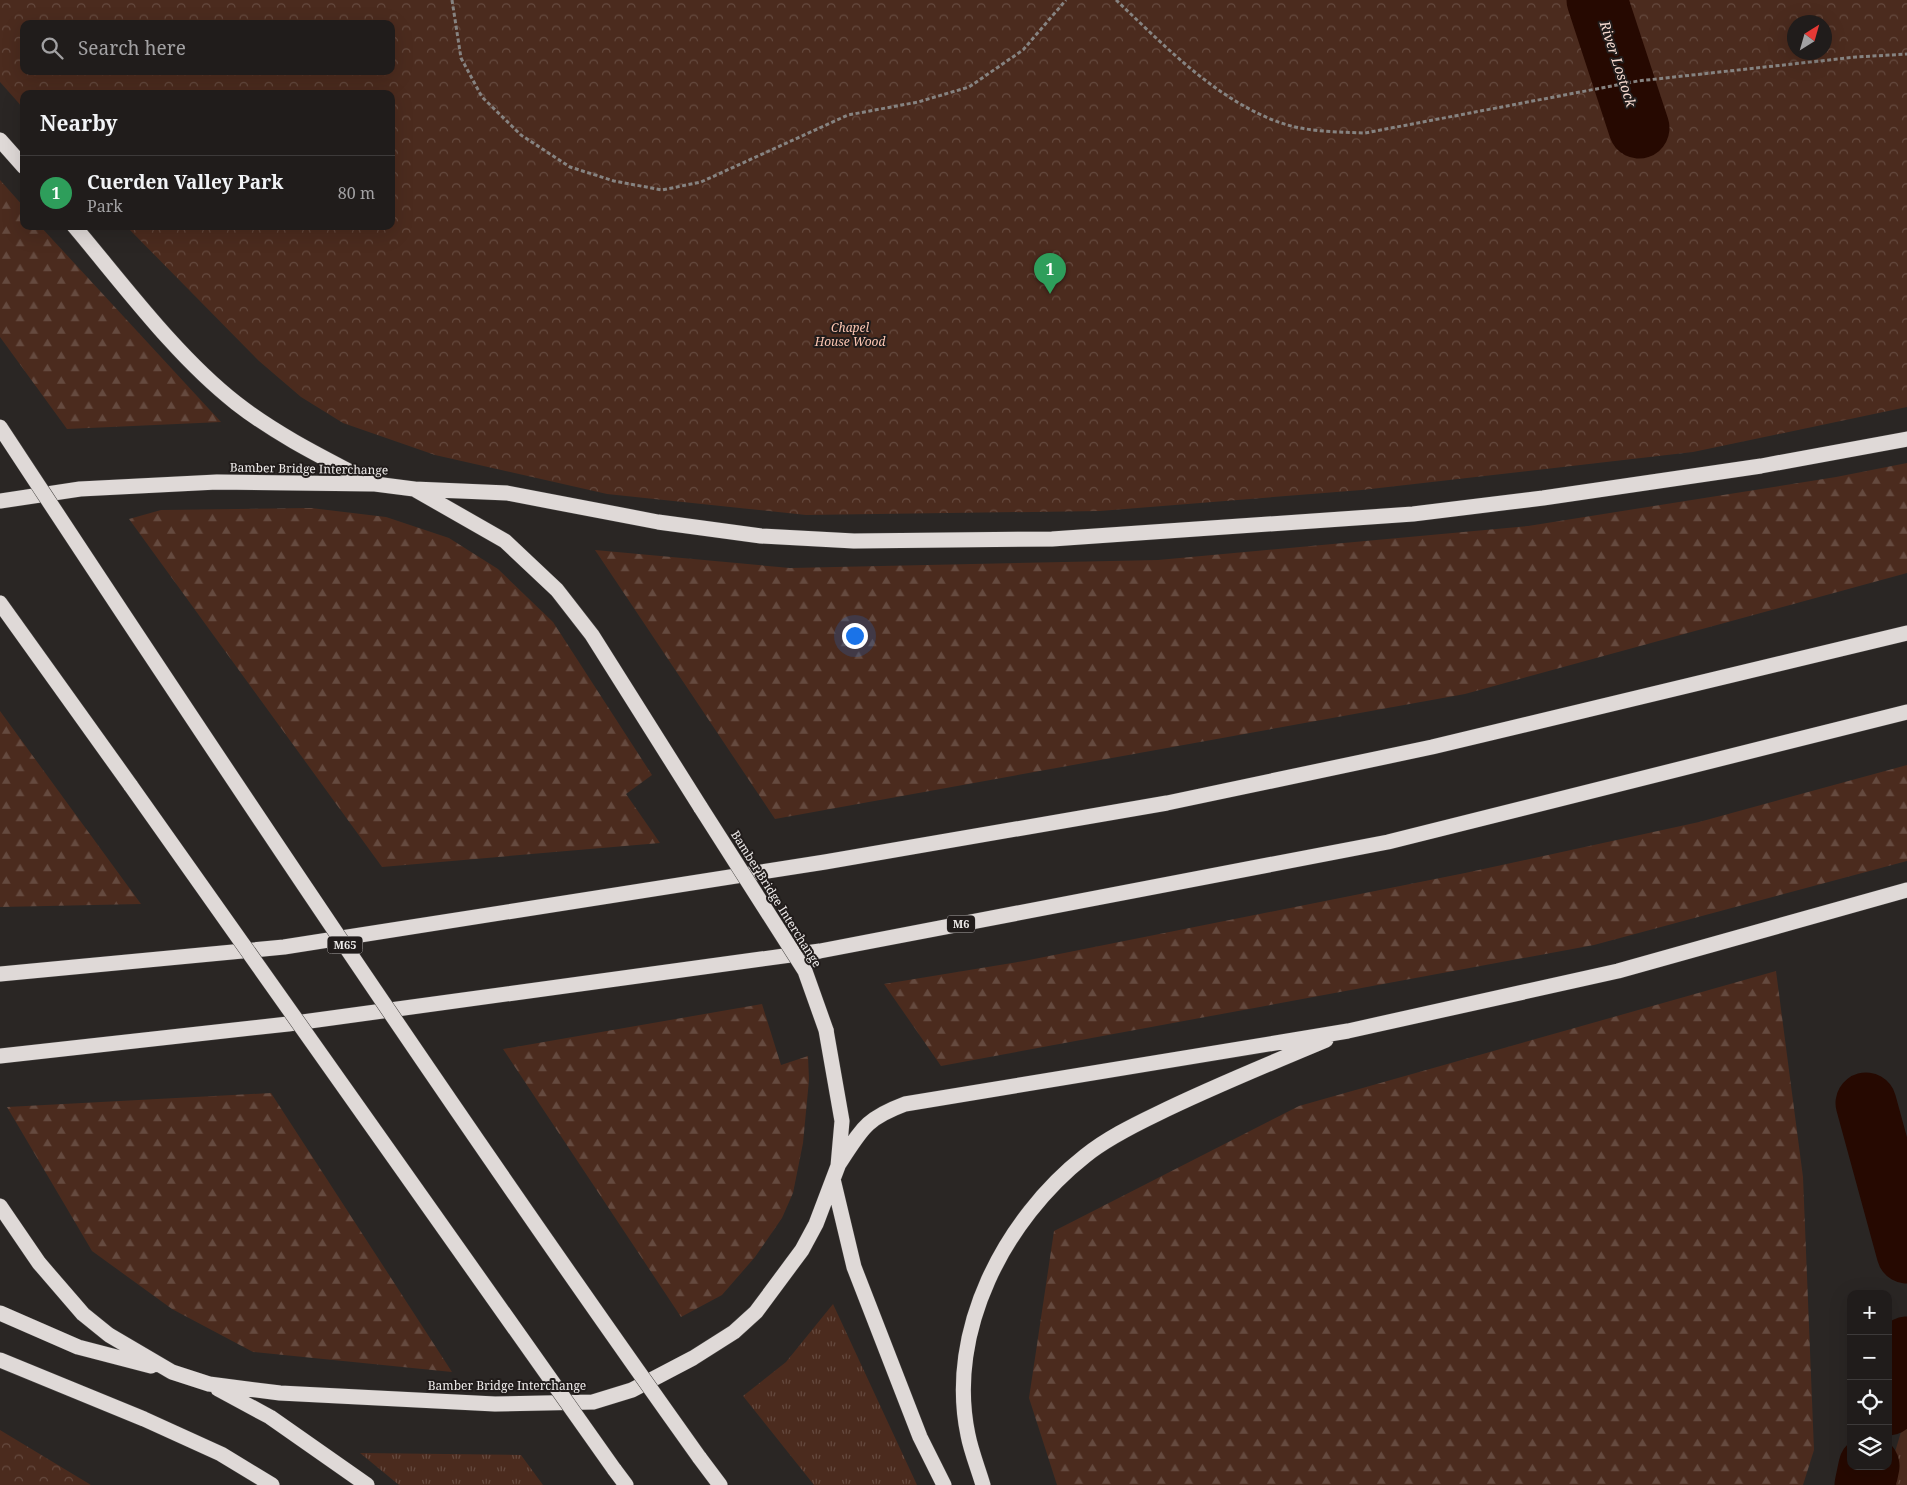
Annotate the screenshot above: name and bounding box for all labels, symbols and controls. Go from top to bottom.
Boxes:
north arrow [1787,15,1832,60]
water label: River Lostock [1595,17,1642,110]
search box [20,20,395,75]
icon: search [38,34,66,62]
text: Search here [78,35,186,61]
text: Nearby [40,109,118,137]
text: Cuerden Valley Park [87,169,283,195]
text: 1 [51,182,61,204]
text: 80 m [338,182,375,204]
text: Park [87,195,123,217]
pin: 1 [1034,253,1066,294]
park label: Chapel House Wood [814,319,885,350]
street label: Bamber Bridge Interchange [230,459,388,478]
your location [842,623,868,649]
street label: Bamber Bridge Interchange [727,827,826,970]
road number: M6 [947,916,975,932]
road number: M65 [328,936,362,954]
map controls [1847,1290,1892,1470]
button: + [1847,1290,1892,1335]
button: − [1847,1335,1892,1380]
street label: Bamber Bridge Interchange [428,1377,586,1394]
button: locate [1847,1380,1892,1425]
button: layers [1847,1425,1892,1470]

